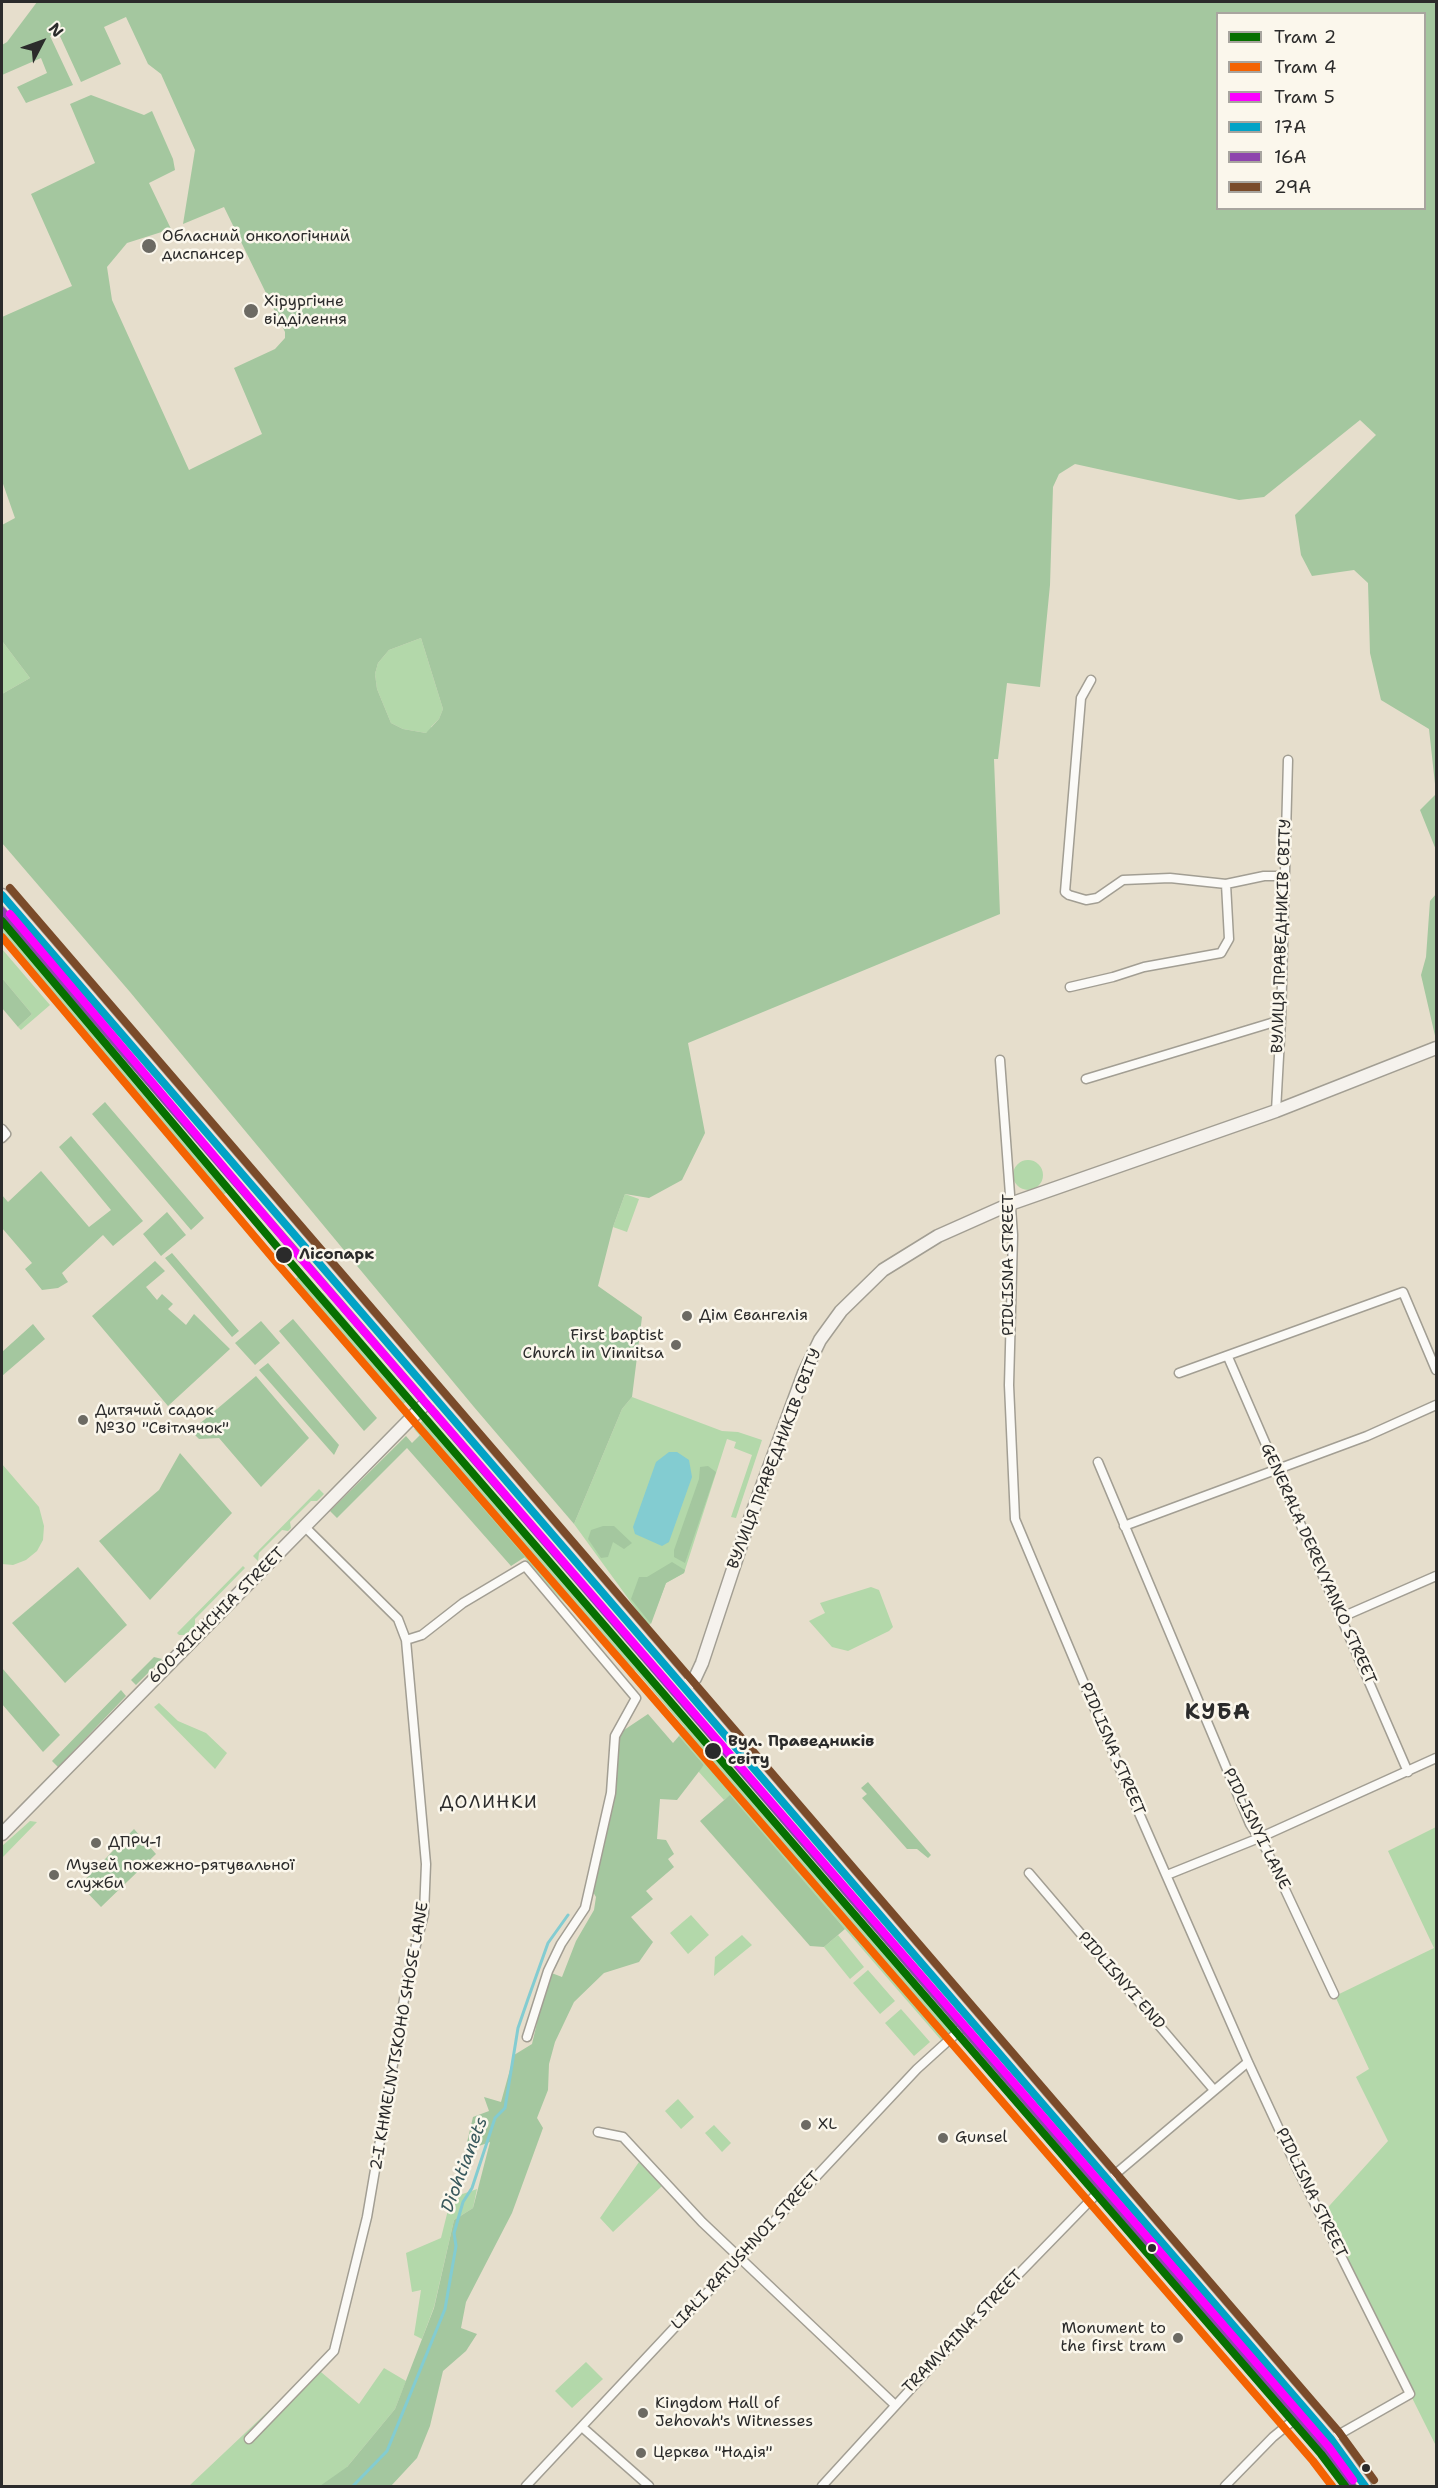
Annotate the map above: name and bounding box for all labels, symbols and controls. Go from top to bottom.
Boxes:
north arrow [12,12,72,72]
legend [1216,12,1426,210]
text: N [44,18,68,42]
text: Tram 2 [1274,25,1336,49]
text: Tram 4 [1274,55,1336,79]
text: Tram 5 [1274,85,1335,109]
text: 17А [1274,115,1306,139]
text: 16А [1274,145,1307,169]
text: 29А [1274,175,1311,199]
place label: Обласний онкологічний диспансер [162,227,350,265]
marker: Обласний онкологічний диспансер [140,237,158,255]
place label: Хірургічне відділення [264,292,347,330]
marker: Хірургічне відділення [242,302,260,320]
street label: ВУЛИЦЯ ПРАВЕДНИКІВ СВІТУ [1268,818,1296,1054]
street label: PIDLISNA STREET [999,1194,1019,1336]
marker: Лісопарк [274,1245,294,1265]
place label: Лісопарк [299,1245,374,1265]
place label: Дім Євангелія [699,1306,808,1326]
marker: Дім Євангелія [680,1309,694,1323]
place label: First baptist Church in Vinnitsa [523,1326,664,1364]
marker: First baptist Church in Vinnitsa [669,1338,683,1352]
street label: ВУЛИЦЯ ПРАВЕДНИКІВ СВІТУ [724,1346,826,1572]
place label: Дитячий садок №30 "Світлячок" [95,1401,229,1439]
marker: Дитячий садок №30 "Світлячок" [76,1413,90,1427]
street label: GENERALA DEREVYANKO STREET [1256,1441,1380,1687]
street label: 600-RICHCHIA STREET [145,1544,289,1688]
street label: PIDLISNA STREET [1075,1680,1149,1818]
district label: КУБА [1185,1700,1251,1726]
place label: Вул. Праведників світу [728,1732,874,1770]
marker: Вул. Праведників світу [703,1741,723,1761]
street label: PIDLISNYI LANE [1218,1765,1294,1893]
district label: ДОЛИНКИ [440,1792,538,1814]
place label: ДПРЧ-1 [108,1833,162,1853]
marker: ДПРЧ-1 [89,1836,103,1850]
place label: Музей пожежно-рятувальної служби [66,1856,295,1894]
marker: Музей пожежно-рятувальної служби [47,1868,61,1882]
street label: 2-I KHMELNYTSKOHO SHOSE LANE [367,1900,433,2172]
street label: PIDLISNYI END [1073,1928,1169,2034]
water label: Diohtianets [437,2114,493,2216]
place label: XL [818,2115,837,2135]
marker: XL [799,2118,813,2132]
street label: PIDLISNA STREET [1271,2125,1351,2261]
place label: Gunsel [955,2128,1007,2148]
marker: Gunsel [936,2131,950,2145]
street label: LIALI RATUSHNOI STREET [668,2168,824,2334]
unlabelled marker [1146,2242,1158,2254]
street label: TRAMVAINA STREET [899,2266,1027,2398]
place label: Monument to the first tram [1061,2319,1166,2357]
marker: Monument to the first tram [1171,2331,1185,2345]
place label: Kingdom Hall of Jehovah's Witnesses [655,2394,813,2432]
marker: Kingdom Hall of Jehovah's Witnesses [636,2406,650,2420]
place label: Церква "Надія" [653,2443,773,2463]
marker: Церква "Надія" [634,2446,648,2460]
unlabelled marker [1360,2462,1372,2474]

